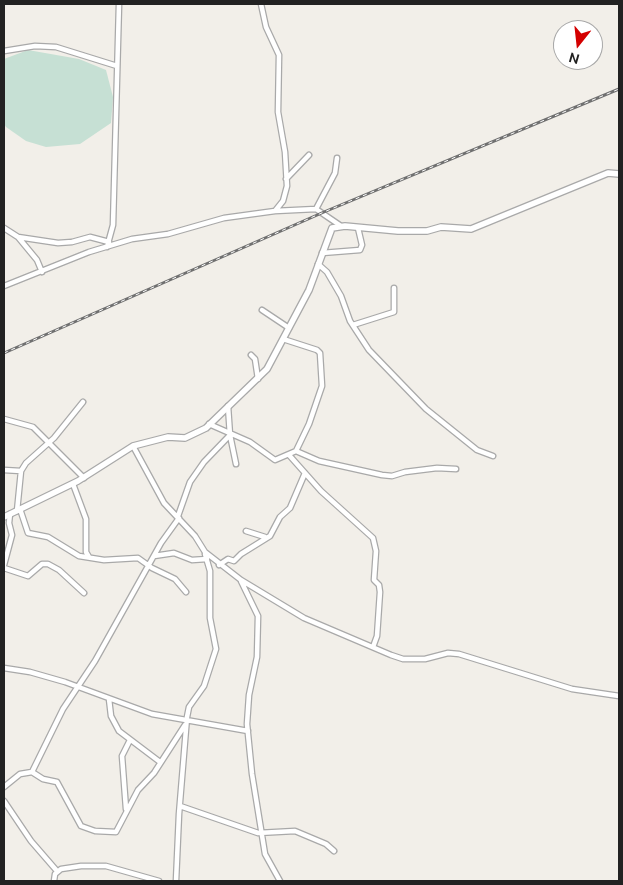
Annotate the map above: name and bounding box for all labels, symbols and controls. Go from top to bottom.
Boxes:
north arrow [553,20,603,70]
text: N [567,49,581,68]

